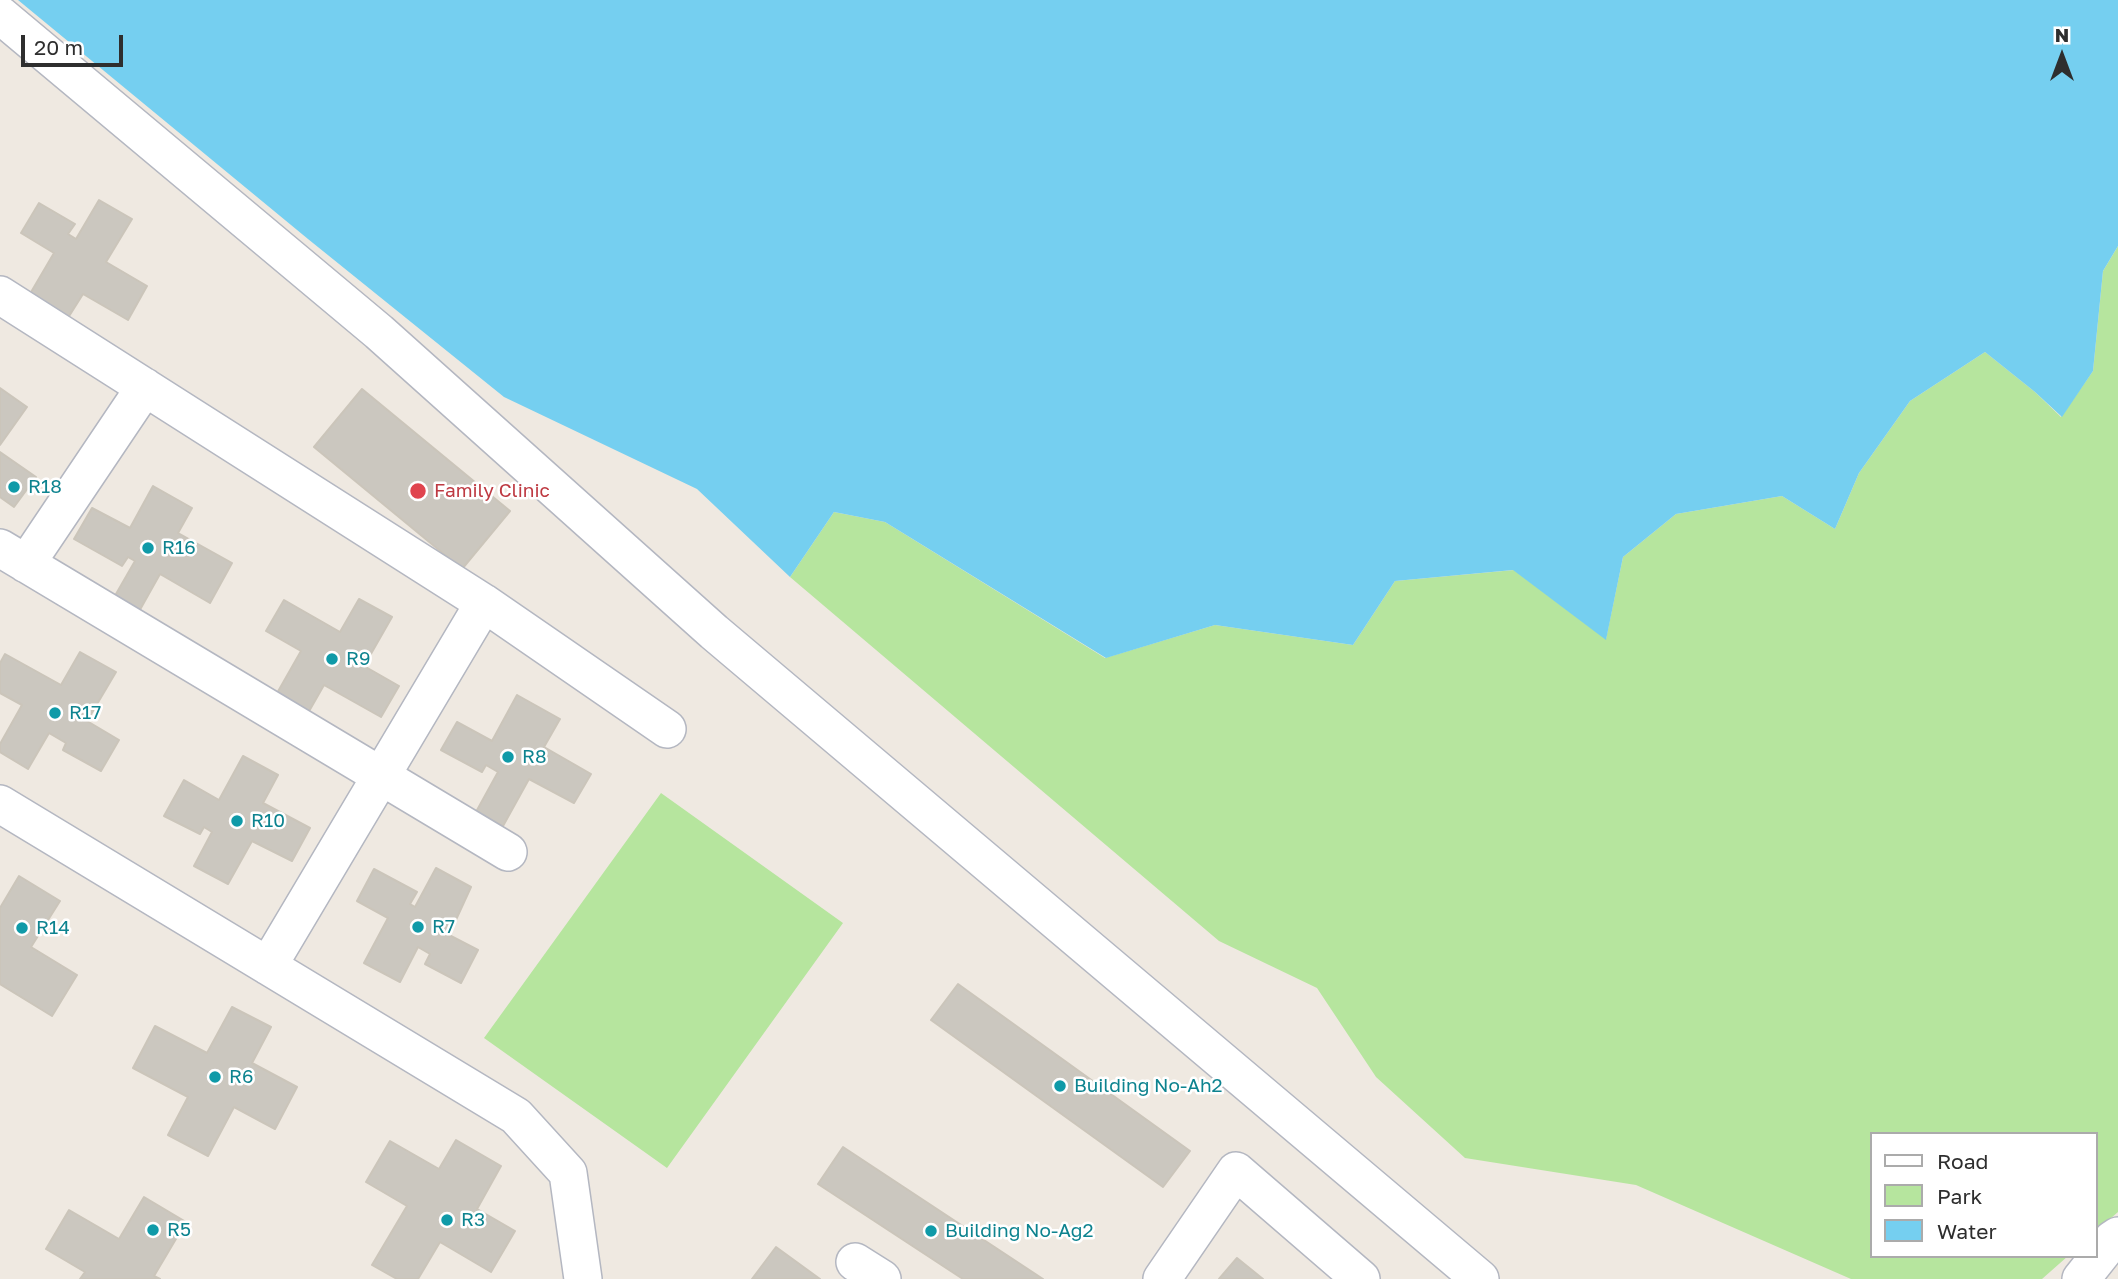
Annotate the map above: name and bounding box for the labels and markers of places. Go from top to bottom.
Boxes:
place label: R18 [28,476,62,498]
marker: R18 [6,479,22,495]
place label: Family Clinic [434,480,550,502]
marker: Family Clinic [408,481,428,501]
place label: R16 [162,537,196,559]
marker: R16 [140,540,156,556]
place label: R9 [346,648,370,670]
marker: R9 [324,651,340,667]
place label: R17 [69,702,101,724]
marker: R17 [47,705,63,721]
place label: R8 [522,746,547,768]
marker: R8 [500,749,516,765]
place label: R10 [251,810,285,832]
marker: R10 [229,813,245,829]
place label: R7 [432,916,455,938]
place label: R14 [36,917,70,939]
marker: R7 [410,919,426,935]
marker: R14 [14,920,30,936]
place label: R6 [229,1066,253,1088]
marker: R6 [207,1069,223,1085]
place label: Building No-Ah2 [1074,1075,1223,1097]
marker: Building No-Ah2 [1052,1078,1068,1094]
place label: R3 [461,1209,485,1231]
marker: R3 [439,1212,455,1228]
place label: R5 [167,1219,191,1241]
place label: Building No-Ag2 [945,1220,1093,1242]
marker: R5 [145,1222,161,1238]
marker: Building No-Ag2 [923,1223,939,1239]

